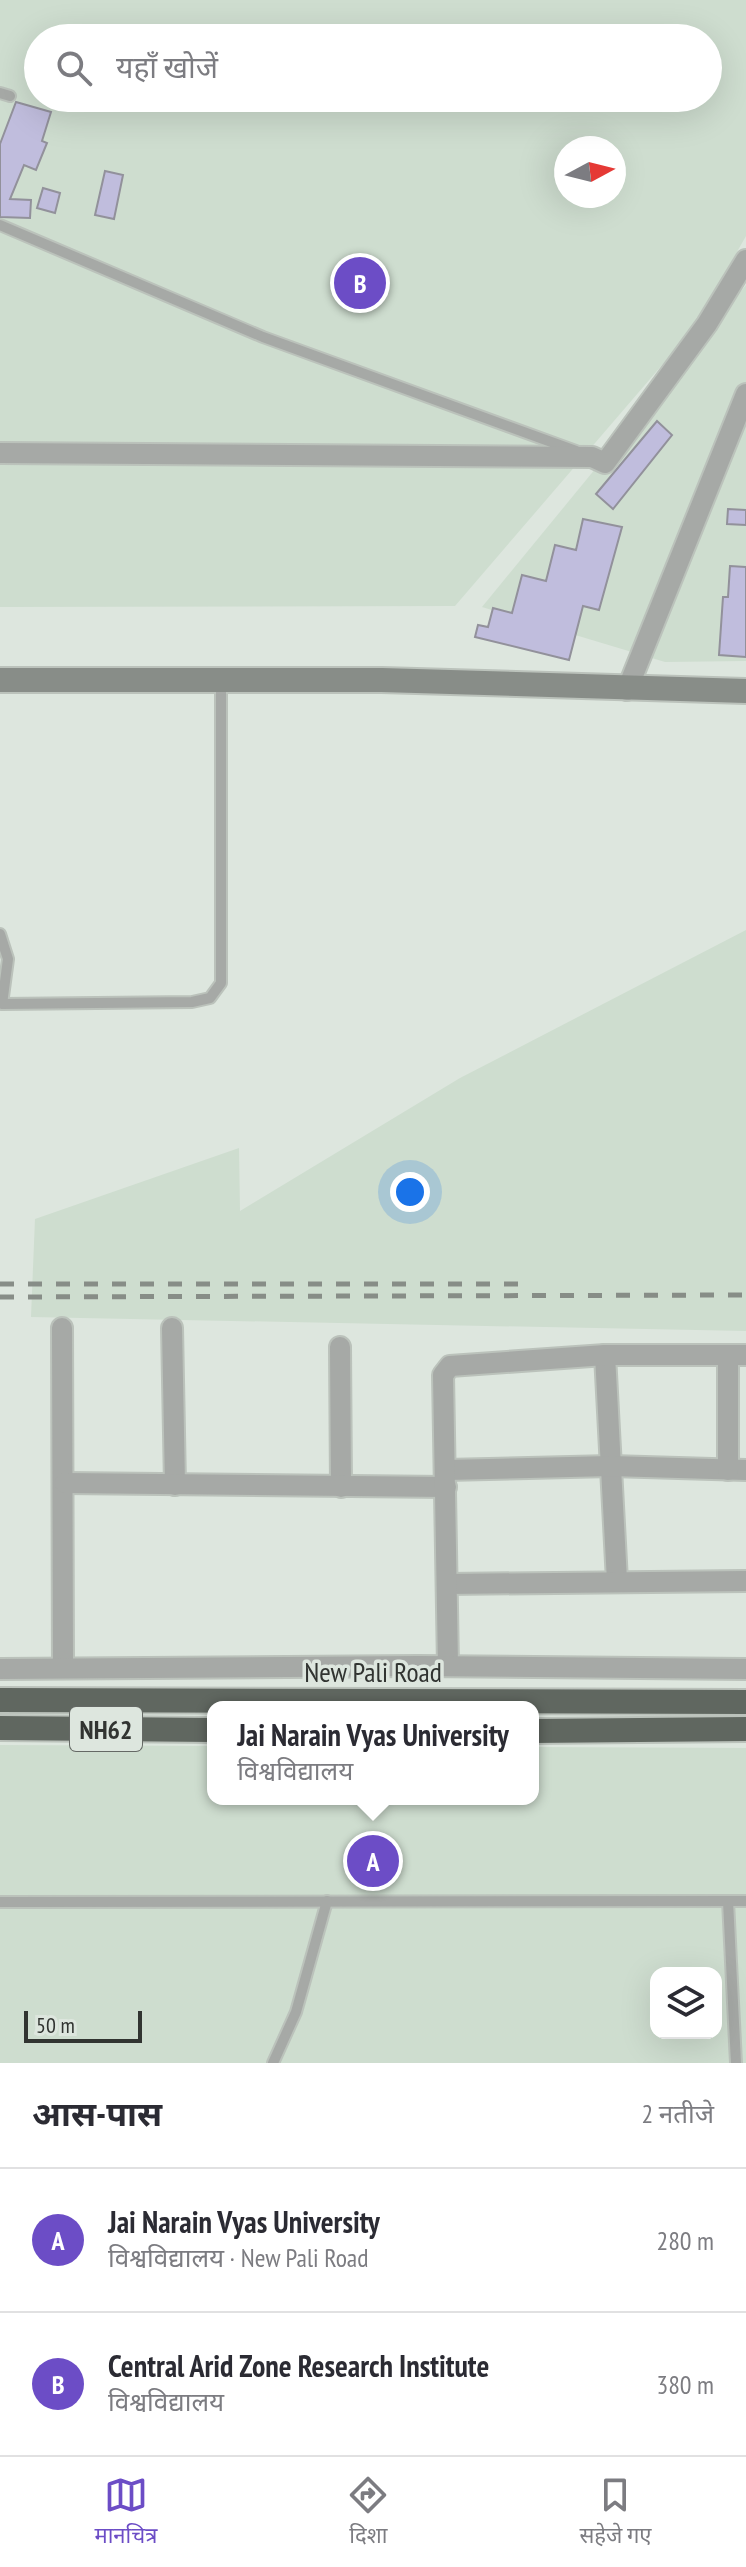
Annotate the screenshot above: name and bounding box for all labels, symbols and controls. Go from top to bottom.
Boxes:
search box [24,24,722,112]
icon: search [52,46,96,90]
text: यहाँ खोजें [116,47,218,86]
north arrow [554,136,626,208]
pin: B [334,253,386,313]
your location [390,1172,430,1212]
street label: New Pali Road [304,1653,442,1690]
popup [207,1701,539,1805]
road number: NH62 [70,1707,142,1751]
text: Jai Narain Vyas University [237,1715,509,1754]
text: विश्वविद्यालय [237,1754,353,1787]
pin: A [347,1831,399,1891]
map controls [650,1967,722,2039]
button: layers [650,1967,722,2039]
scale bar [24,2007,142,2043]
text: 50 m [36,2011,75,2039]
text: आस-पास [32,2091,162,2135]
text: 2 नतीजे [642,2097,714,2130]
text: Jai Narain Vyas University [108,2202,380,2241]
text: A [51,2224,65,2257]
text: 280 m [656,2224,714,2257]
text: विश्वविद्यालय · New Pali Road [108,2241,369,2274]
text: Central Arid Zone Research Institute [108,2346,489,2385]
text: B [52,2368,64,2401]
text: 380 m [656,2368,714,2401]
text: विश्वविद्यालय [108,2385,224,2418]
tab: मानचित्र [95,2473,157,2552]
tab: दिशा [346,2473,390,2552]
tab: सहेजे गए [579,2473,652,2552]

